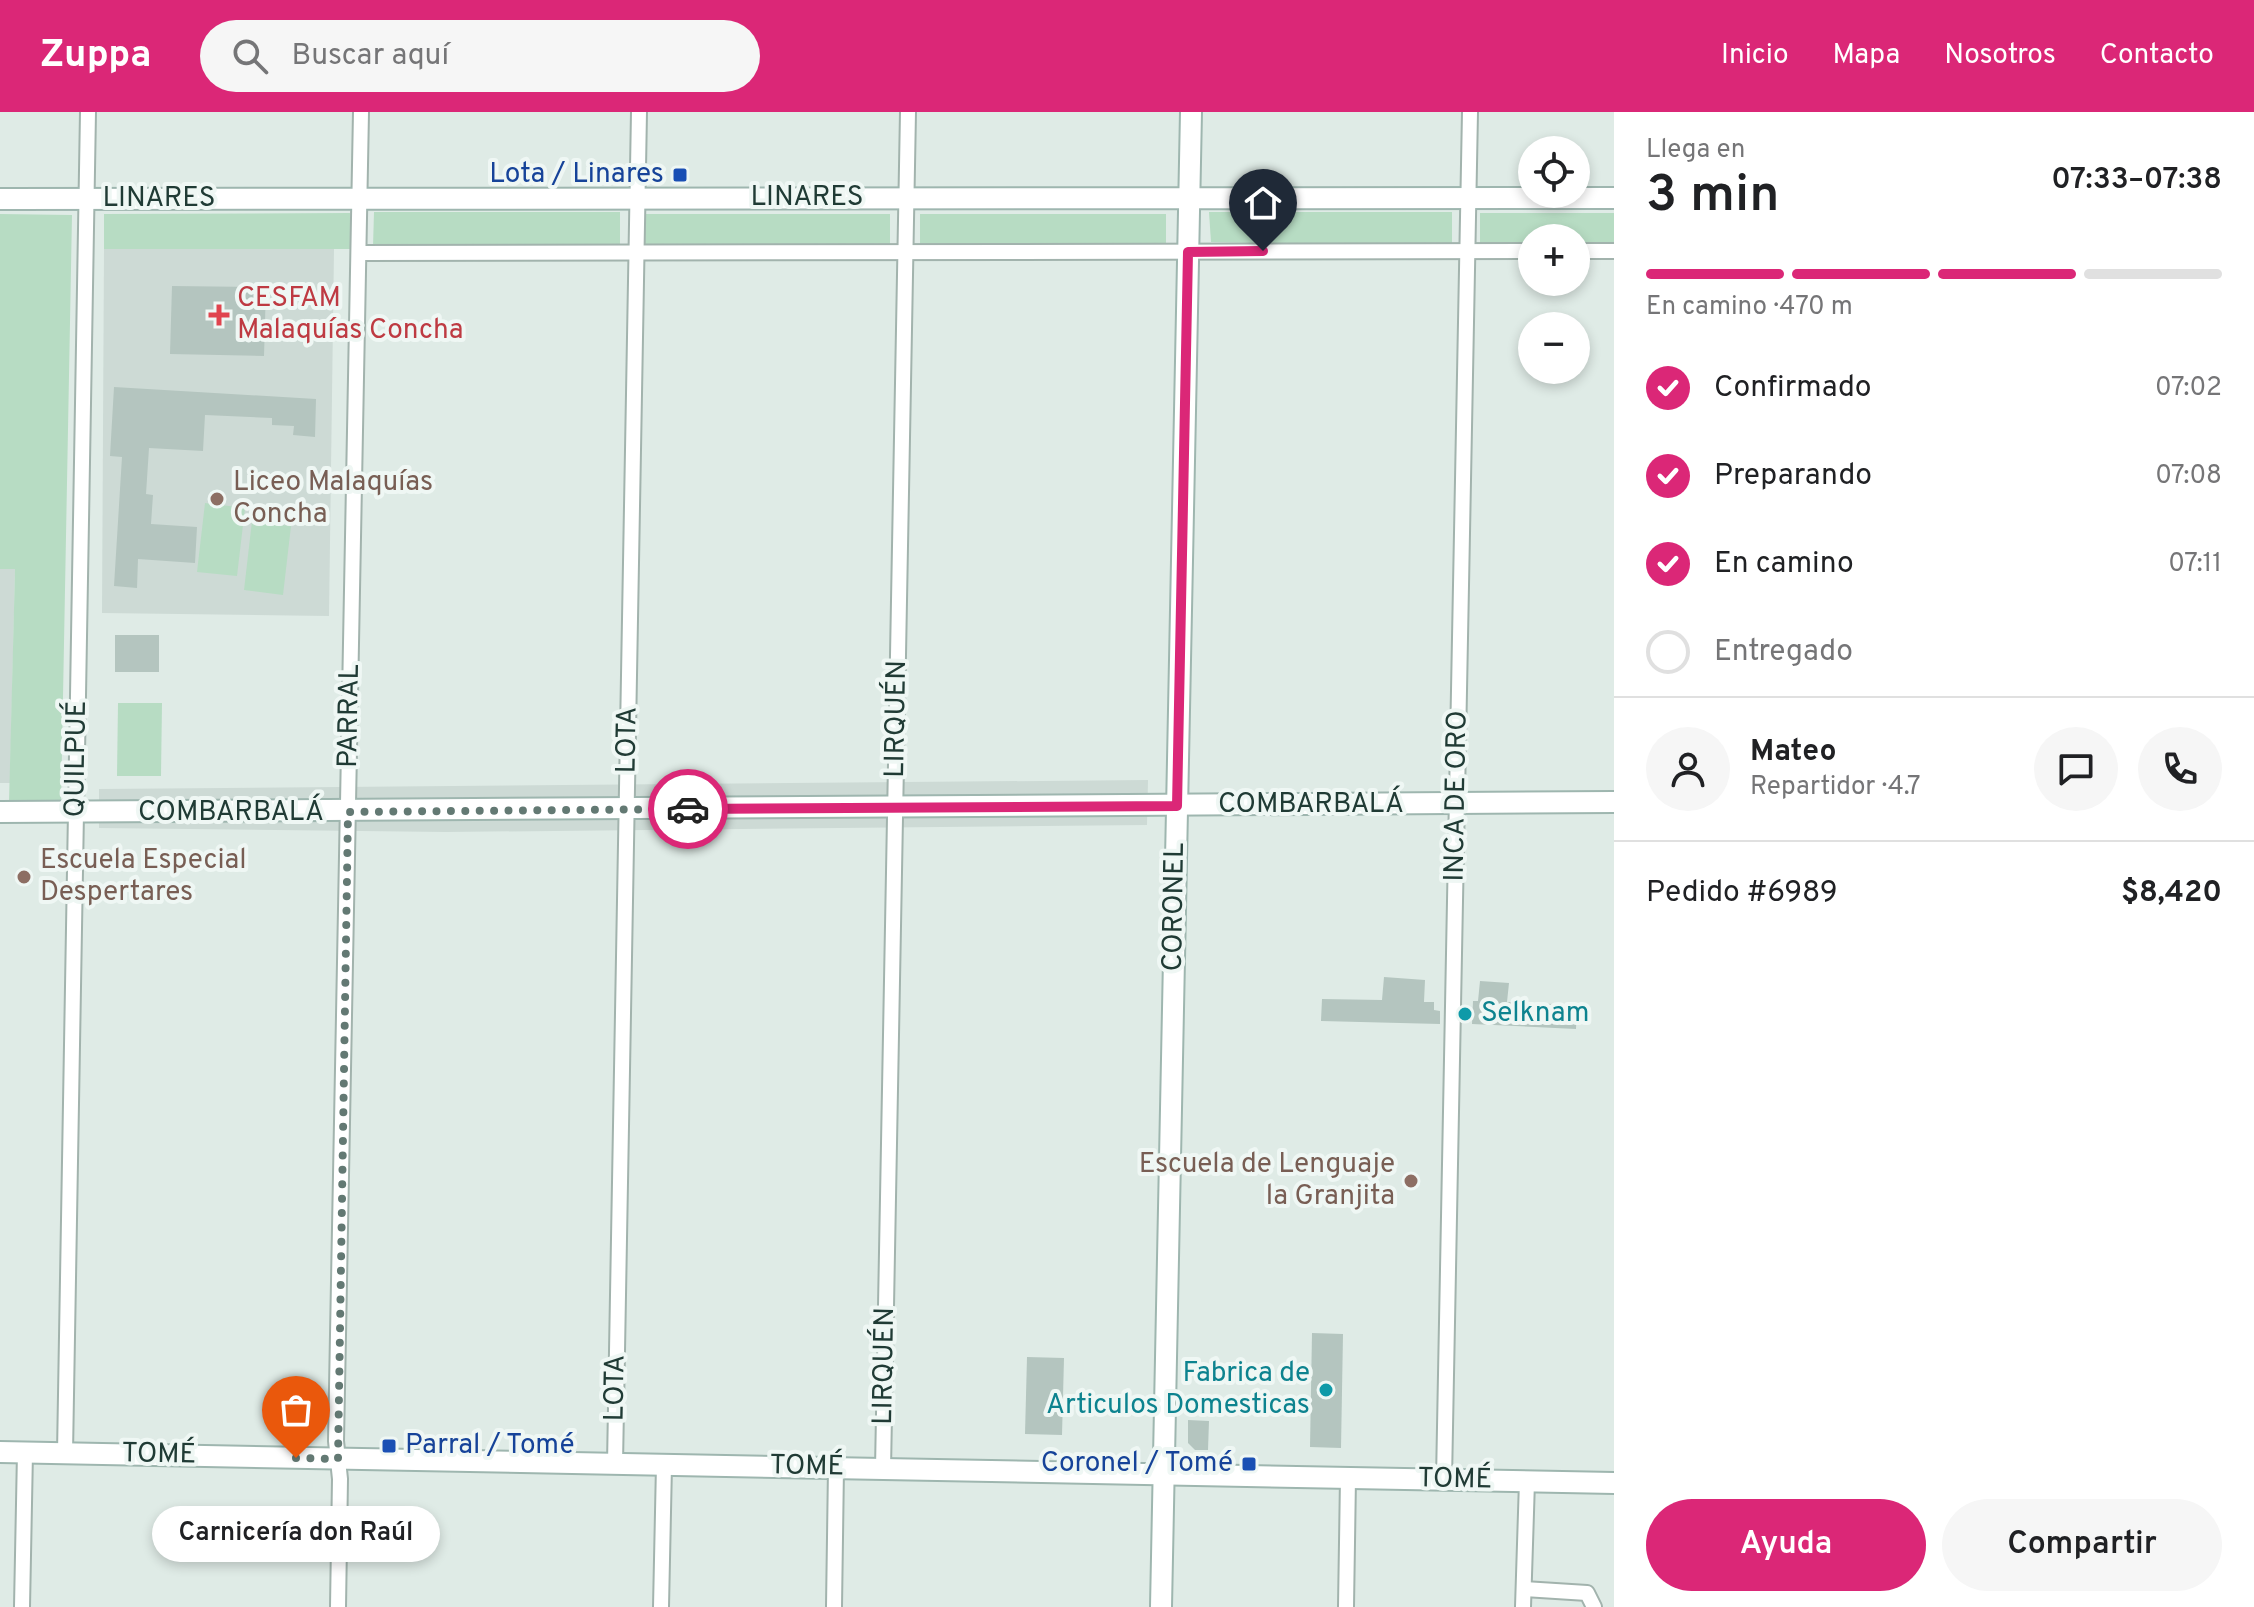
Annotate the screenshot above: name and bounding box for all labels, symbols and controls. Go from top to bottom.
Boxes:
search box [200,20,760,92]
text: Zuppa [40,32,152,81]
icon: search [228,34,272,78]
text: Buscar aquí [292,38,449,75]
text: Inicio [1721,38,1789,74]
text: Mapa [1833,38,1900,74]
text: Nosotros [1944,38,2056,74]
text: Contacto [2100,38,2214,74]
text: Llega en [1646,134,1745,167]
map controls [1518,136,1590,384]
button: locate [1518,136,1590,208]
place label: Lota / Linares [489,157,664,193]
text: 07:33–07:38 [2051,162,2222,199]
text: 3 min [1646,164,1779,230]
marker: Lota / Linares [671,166,689,184]
pin [1229,169,1297,251]
street label: LINARES [750,180,864,216]
street label: LINARES [102,181,216,217]
icon: home [1241,181,1285,225]
button: + [1518,224,1590,296]
place label: CESFAM Malaquías Concha [237,281,464,349]
text: En camino · 470 m [1646,291,1853,324]
marker: CESFAM Malaquías Concha [208,304,230,326]
button: − [1518,312,1590,384]
icon: check [1646,366,1690,410]
text: Confirmado [1714,370,1872,407]
text: 07:02 [2155,372,2222,405]
icon: check [1646,454,1690,498]
text: Preparando [1714,458,1872,495]
text: 07:08 [2155,460,2222,493]
place label: Liceo Malaquías Concha [233,465,433,533]
marker: Liceo Malaquías Concha [208,490,226,508]
icon: check [1646,542,1690,586]
text: En camino [1714,546,1854,583]
text: 07:11 [2168,548,2222,581]
text: Entregado [1714,634,1853,671]
street label: LIRQUÉN [876,660,916,778]
street label: PARRAL [331,664,369,768]
street label: QUILPUÉ [56,700,96,818]
street label: LOTA [609,706,647,774]
street label: INCA DE ORO [1438,710,1476,882]
button: person [1646,727,1730,811]
button: chat [2034,727,2118,811]
button: phone [2138,727,2222,811]
text: Mateo [1750,734,1836,771]
courier [648,769,728,849]
text: Repartidor · 4.7 [1750,771,1921,804]
street label: COMBARBALÁ [1218,785,1404,823]
icon: car [666,787,710,831]
street label: COMBARBALÁ [138,793,324,831]
street label: CORONEL [1156,842,1194,972]
place label: Escuela Especial Despertares [40,843,247,911]
marker: Escuela Especial Despertares [15,868,33,886]
text: Pedido #6989 [1646,875,1838,912]
text: $8,420 [2121,875,2222,912]
place label: Selknam [1481,996,1589,1032]
marker: Selknam [1456,1005,1474,1023]
place label: Escuela de Lenguaje la Granjita [1139,1147,1395,1215]
marker: Escuela de Lenguaje la Granjita [1402,1172,1420,1190]
street label: LIRQUÉN [864,1307,904,1425]
street label: LOTA [597,1354,635,1422]
place label: Fabrica de Articulos Domesticas [1046,1356,1310,1424]
pin [262,1376,330,1458]
marker: Fabrica de Articulos Domesticas [1317,1381,1335,1399]
icon: bag [274,1388,318,1432]
place label: Parral / Tomé [405,1428,575,1464]
street label: TOMÉ [121,1434,197,1474]
marker: Parral / Tomé [380,1437,398,1455]
street label: TOMÉ [769,1446,845,1486]
place label: Coronel / Tomé [1041,1446,1233,1482]
marker: Coronel / Tomé [1240,1455,1258,1473]
street label: TOMÉ [1417,1459,1493,1499]
button: Ayuda [1646,1499,1926,1591]
button: Compartir [1942,1499,2222,1591]
callout: Carnicería don Raúl [152,1506,440,1562]
text: Carnicería don Raúl [179,1517,413,1550]

